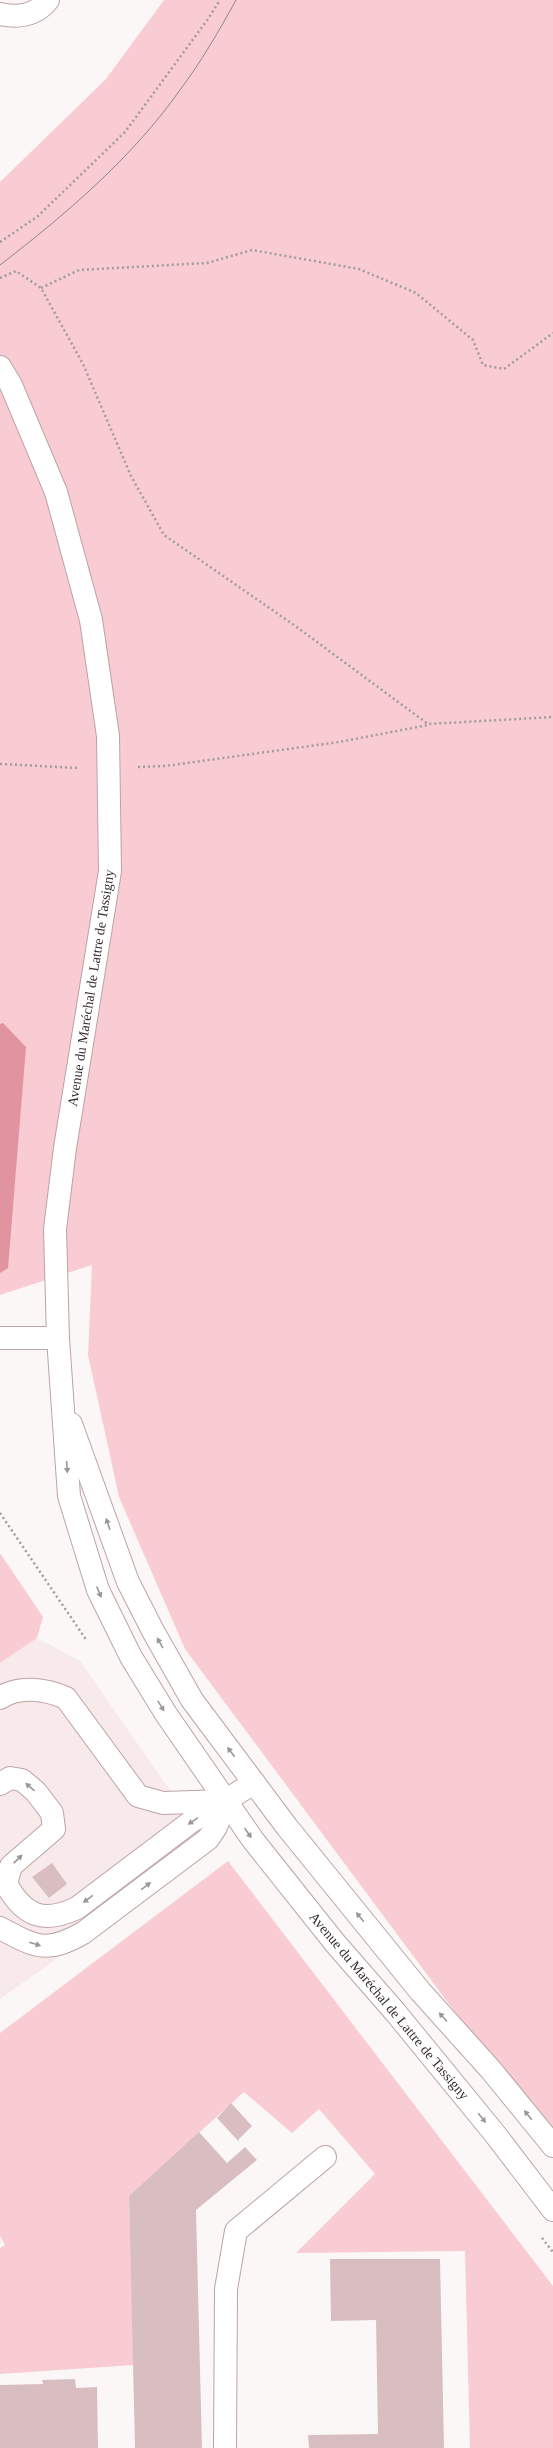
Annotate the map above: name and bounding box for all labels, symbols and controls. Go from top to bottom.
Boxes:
street label: Avenue du Maréchal de Lattre de Tassigny [65,869,117,1107]
one-way arrow [64,1461,71,1473]
one-way arrow [105,1518,111,1530]
one-way arrow [97,1587,103,1599]
one-way arrow [156,1637,163,1649]
one-way arrow [158,1700,165,1712]
one-way arrow [227,1746,235,1757]
one-way arrow [25,1782,35,1791]
one-way arrow [187,1818,198,1825]
one-way arrow [244,1828,252,1838]
one-way arrow [13,1854,23,1864]
one-way arrow [141,1882,151,1890]
one-way arrow [83,1895,94,1903]
street label: Avenue du Maréchal de Lattre de Tassigny [306,1909,472,2103]
one-way arrow [356,1912,365,1923]
one-way arrow [30,1941,42,1947]
one-way arrow [439,2012,448,2022]
one-way arrow [524,2110,533,2121]
one-way arrow [477,2112,486,2123]

